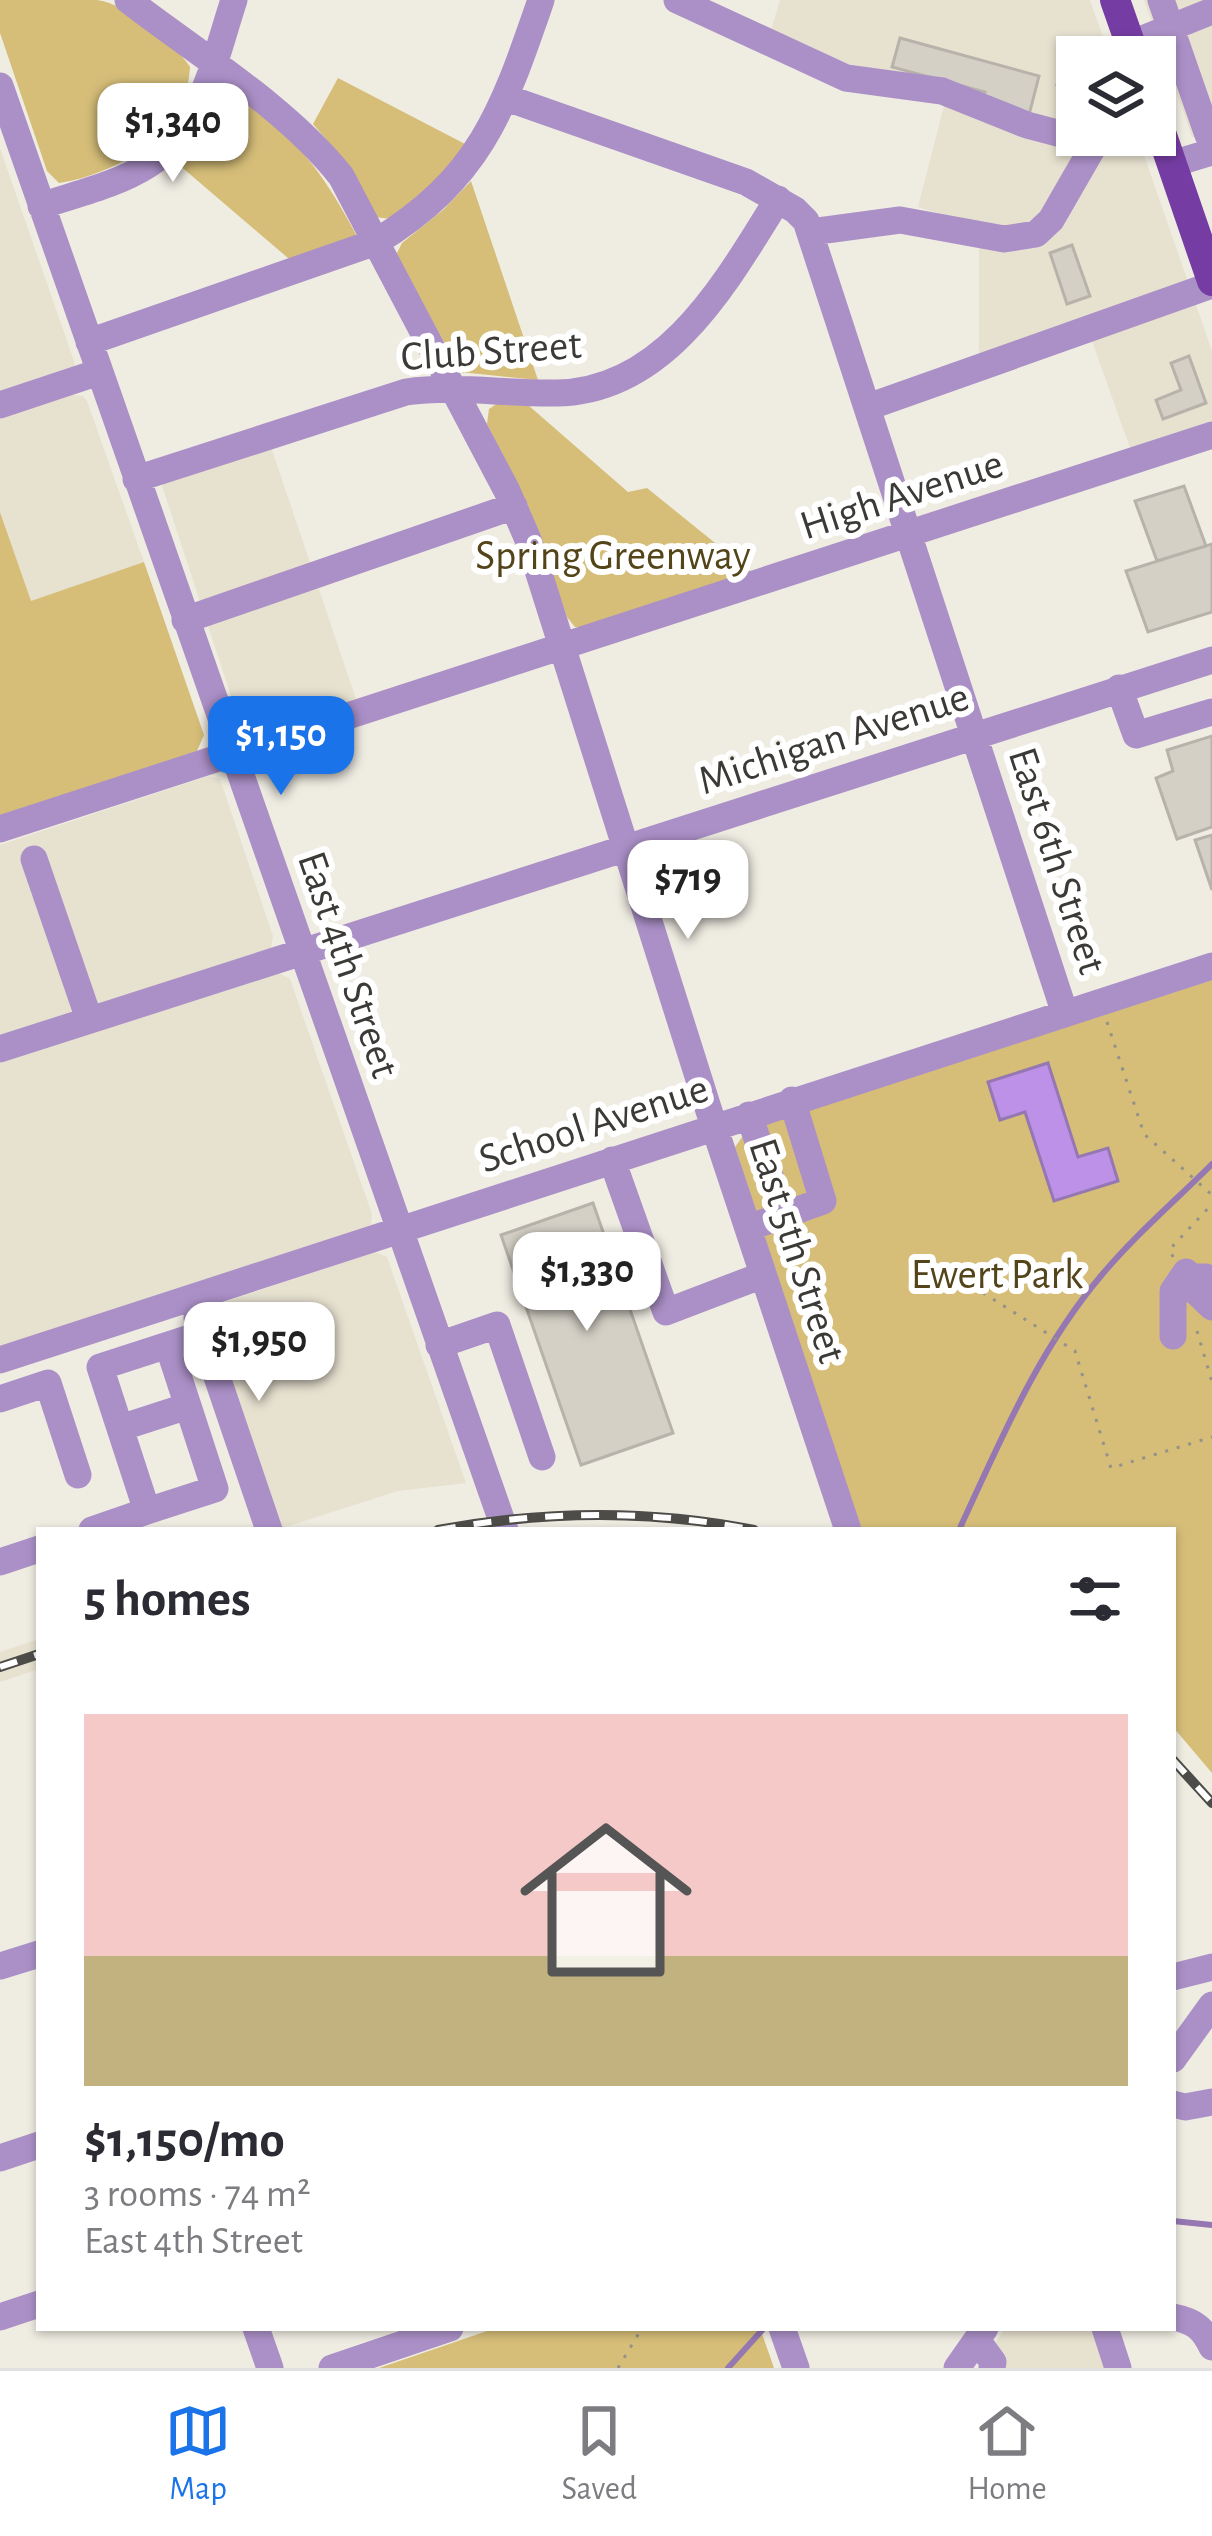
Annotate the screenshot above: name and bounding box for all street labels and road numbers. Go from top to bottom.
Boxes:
street label: Club Street [399,324,583,378]
street label: High Avenue [795,442,1008,547]
street label: Michigan Avenue [693,675,974,802]
street label: East 6th Street [1001,742,1113,979]
street label: East 4th Street [290,846,406,1083]
street label: School Avenue [474,1067,713,1181]
street label: East 5th Street [741,1133,853,1368]

